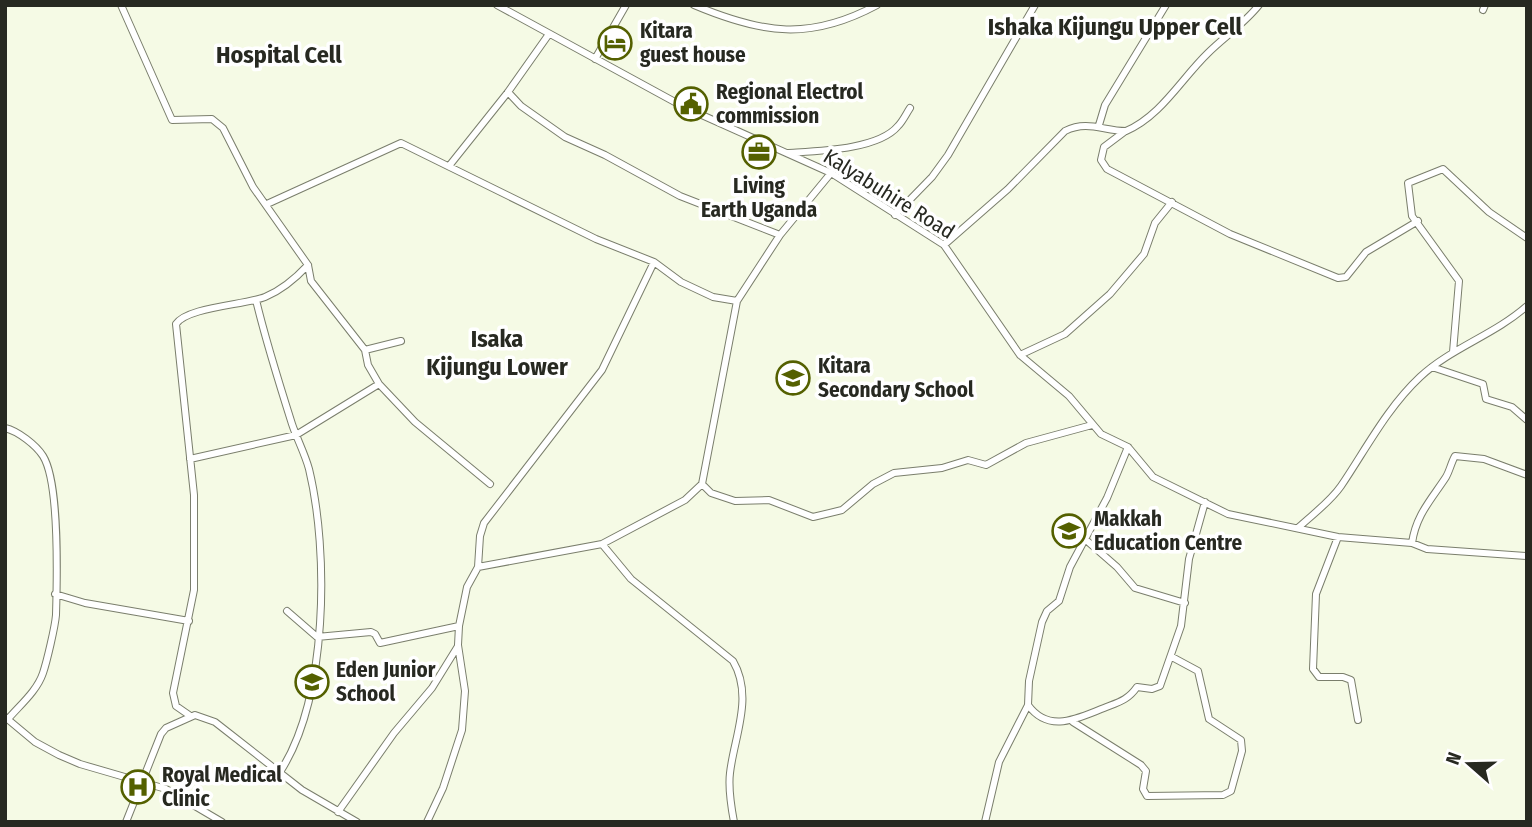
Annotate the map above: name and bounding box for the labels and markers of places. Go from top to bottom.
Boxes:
place label: Kitara guest house [640,18,746,68]
hotel icon: Kitara guest house [596,24,634,62]
place label: Regional Electrol commission [716,79,863,129]
public building icon: Regional Electrol commission [672,85,710,123]
office icon: Living Earth Uganda [740,133,778,171]
place label: Living Earth Uganda [701,173,817,223]
place label: Kitara Secondary School [818,353,974,403]
school or university icon: Kitara Secondary School [774,359,812,397]
place label: Makkah Education Centre [1094,506,1242,556]
school or university icon: Makkah Education Centre [1050,512,1088,550]
place label: Eden Junior School [336,657,436,707]
school or university icon: Eden Junior School [293,663,331,701]
place label: Royal Medical Clinic [162,762,282,812]
hospital icon: Royal Medical Clinic [119,768,157,806]

